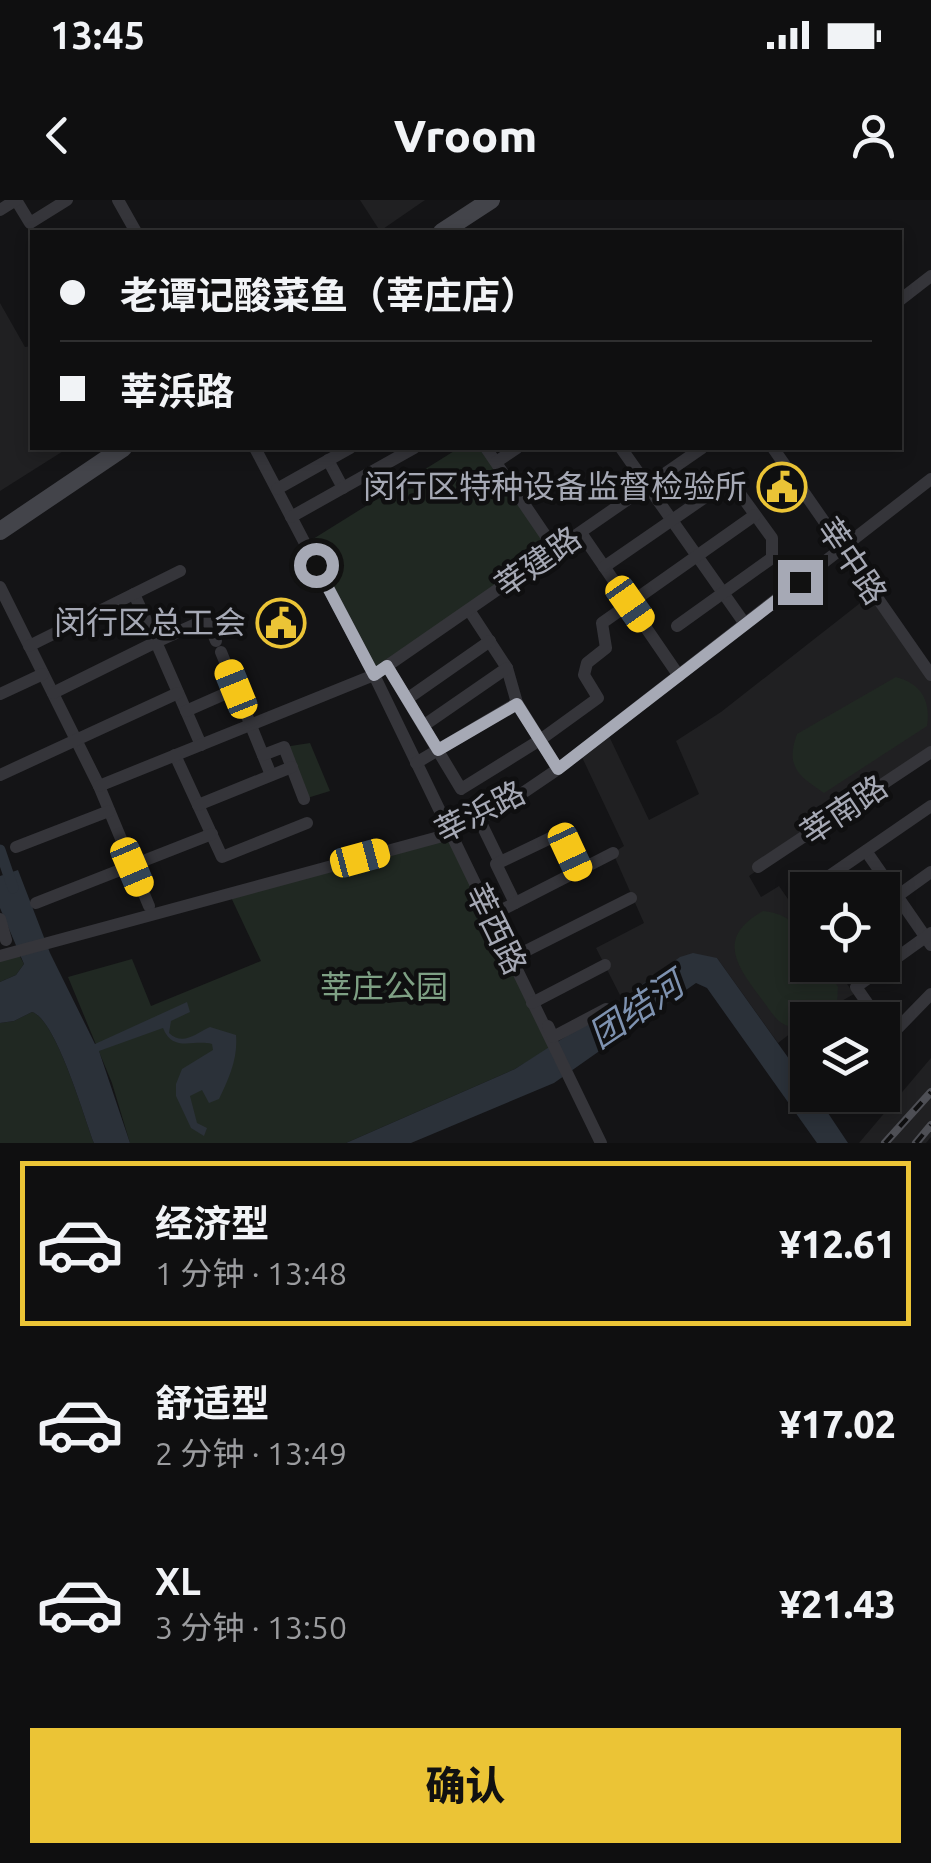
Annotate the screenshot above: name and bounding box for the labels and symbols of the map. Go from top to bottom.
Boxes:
public building icon: 闵行区特种设备监督检验所 [756,461,808,513]
place label: 闵行区特种设备监督检验所 [363,468,747,504]
street label: 莘中路 [811,511,895,610]
street label: 莘建路 [488,519,587,603]
route start [294,543,339,588]
route end [778,560,823,605]
car [601,571,659,637]
public building icon: 闵行区总工会 [255,597,307,649]
place label: 闵行区总工会 [54,604,246,640]
car [211,656,261,722]
street label: 莘南路 [794,767,893,851]
street label: 莘浜路 [429,773,530,849]
car [544,818,596,886]
car [106,834,158,900]
car [327,836,393,880]
street label: 莘西路 [460,878,534,980]
water label: 团结河 [581,960,695,1055]
park label: 莘庄公园 [320,968,448,1004]

